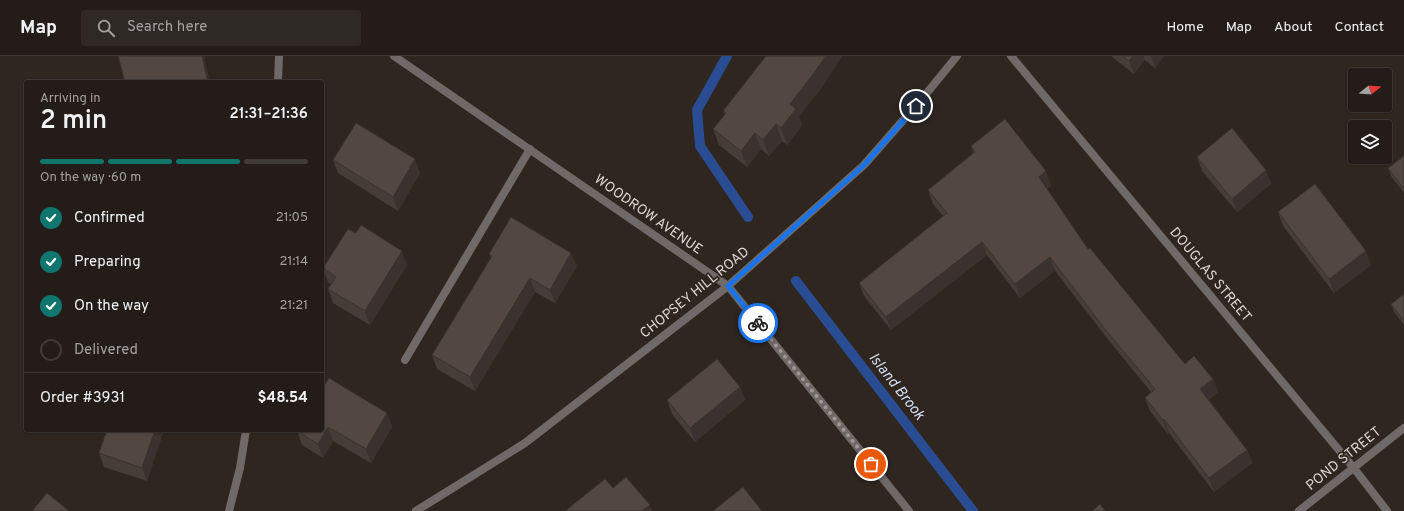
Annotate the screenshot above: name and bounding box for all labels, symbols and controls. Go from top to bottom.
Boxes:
search box [81,10,361,46]
text: Map [20,16,57,40]
icon: search [95,17,117,39]
text: Search here [127,18,207,37]
text: Home [1167,19,1204,36]
text: Map [1226,19,1252,36]
text: About [1274,19,1313,36]
text: Contact [1335,19,1384,36]
north arrow [1348,68,1392,112]
map controls [1348,68,1392,164]
pin [899,89,933,123]
text: Arriving in [40,91,101,107]
icon: home [905,95,927,117]
text: 2 min [40,105,107,138]
text: 21:31–21:36 [230,105,308,124]
button: layers [1348,120,1392,164]
text: On the way · 60 m [40,170,141,186]
street label: WOODROW AVENUE [591,171,705,259]
icon: check [40,207,62,229]
text: Confirmed [74,209,145,228]
text: 21:05 [276,210,308,226]
street label: DOUGLAS STREET [1165,224,1255,326]
street label: CHOPSEY HILL ROAD [637,244,753,342]
icon: check [40,251,62,273]
text: Preparing [74,253,141,272]
text: 21:14 [280,254,308,270]
icon: check [40,295,62,317]
text: On the way [74,297,149,316]
text: 21:21 [279,298,308,314]
courier [738,303,778,343]
icon: bike [747,312,769,334]
text: Delivered [74,341,138,360]
water label: Island Brook [864,350,928,425]
text: Order #3931 [40,389,125,408]
text: $48.54 [257,389,308,408]
street label: POND STREET [1303,423,1385,495]
pin [854,447,888,481]
icon: bag [860,453,882,475]

